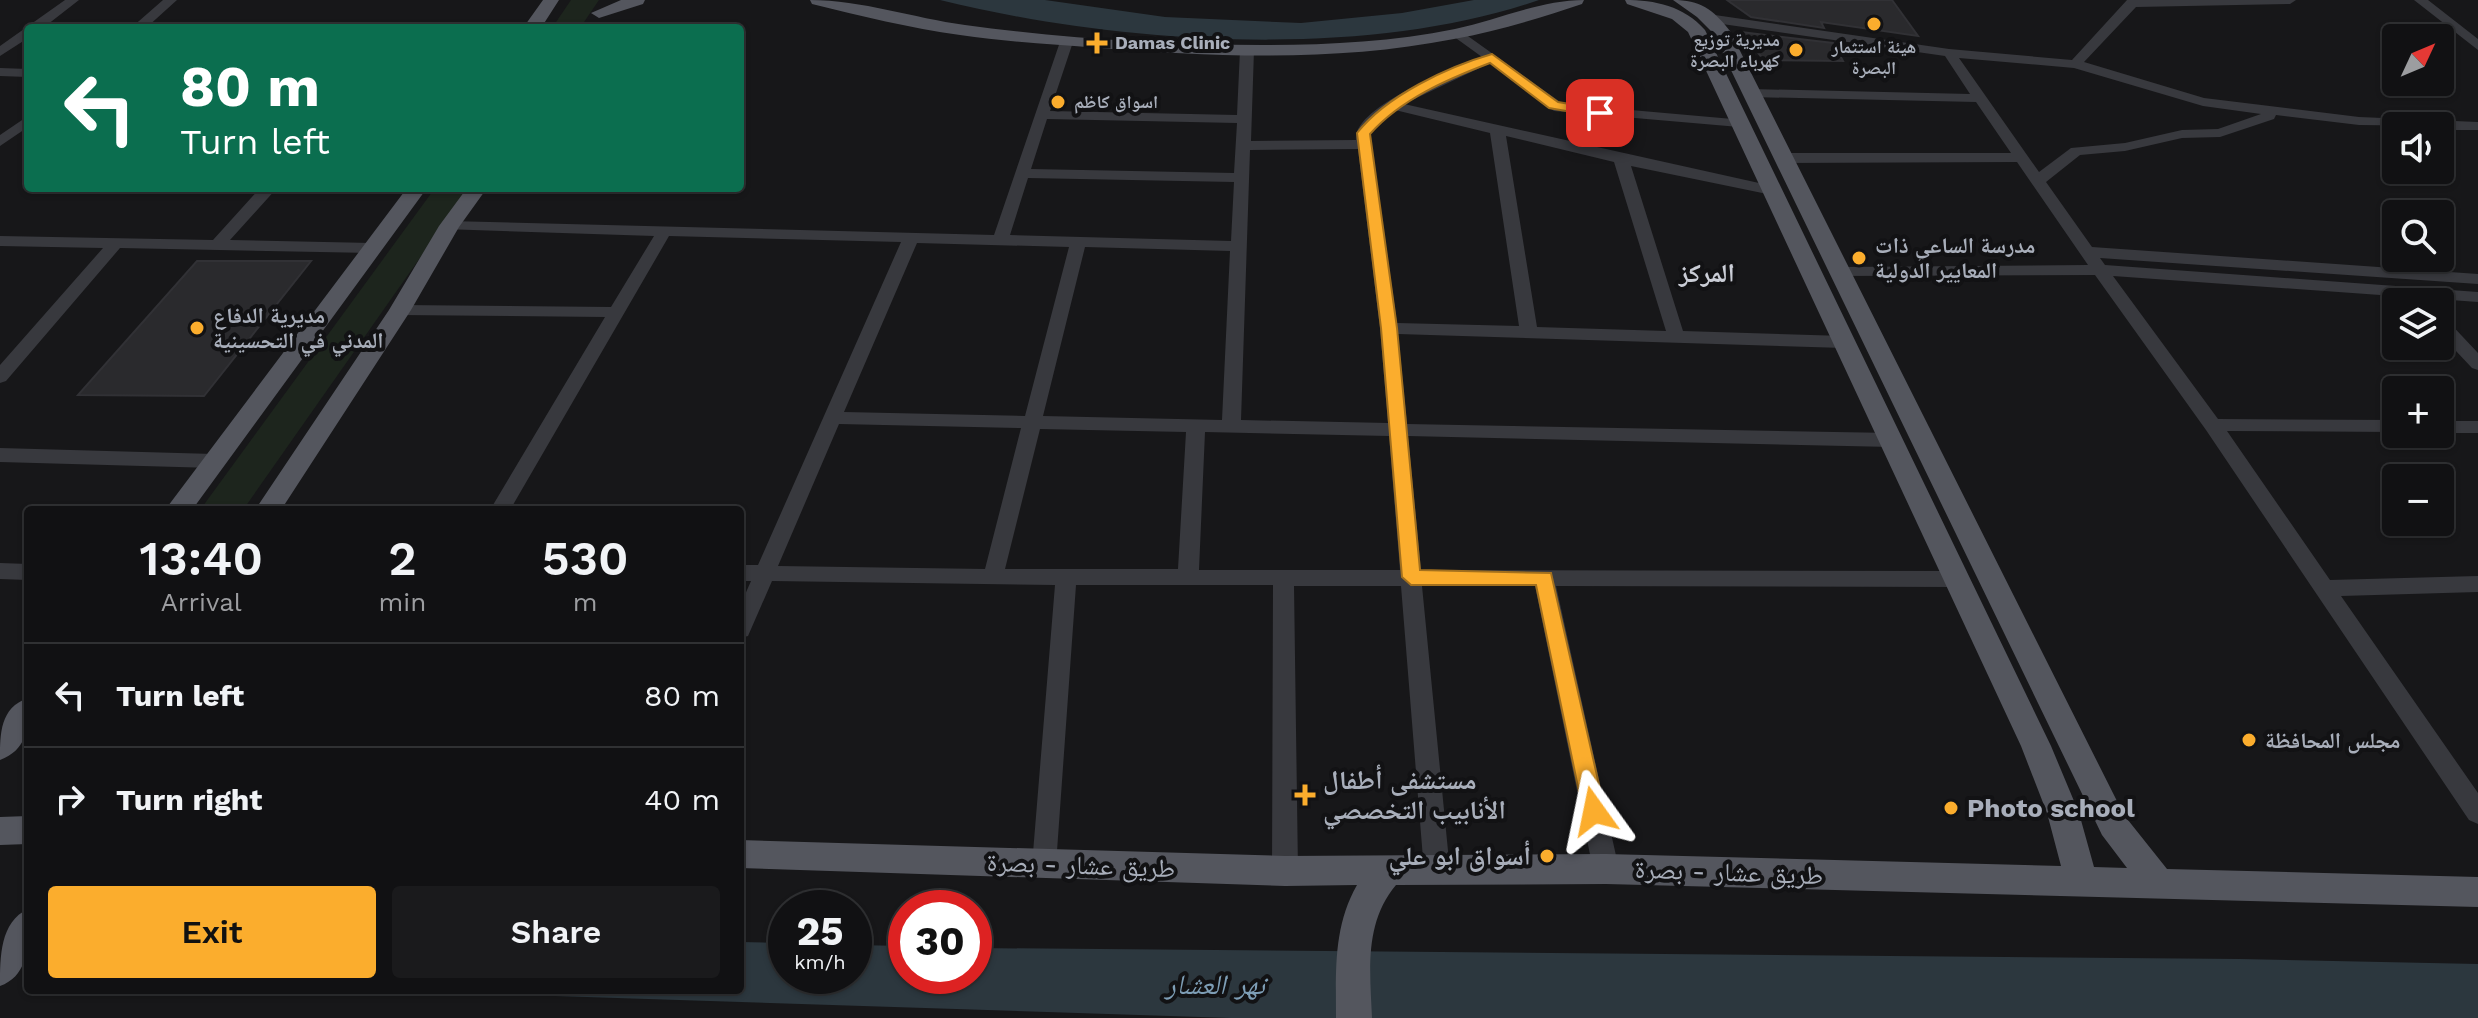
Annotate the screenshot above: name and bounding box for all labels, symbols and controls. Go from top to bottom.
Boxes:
marker: هيئة استثمار البصرة [1865,15,1883,33]
north arrow [2382,24,2454,96]
map controls [2382,24,2454,536]
place label: مديرية توزيع كهرباء البصرة [1690,29,1780,72]
marker: Damas Clinic [1086,32,1108,54]
place label: Damas Clinic [1115,32,1230,53]
place label: هيئة استثمار البصرة [1831,36,1916,79]
marker: مديرية توزيع كهرباء البصرة [1787,41,1805,59]
text: 80 m [180,54,320,120]
icon: left [48,56,152,160]
pin [1566,79,1634,147]
place label: اسواق كاظم [1074,91,1158,114]
icon: arrive [1578,91,1622,135]
marker: اسواق كاظم [1049,93,1067,111]
button: sound [2382,112,2454,184]
text: Turn left [180,121,330,163]
button: search [2382,200,2454,272]
place label: مدرسة الساعي ذات المعايير الدولية [1875,233,2035,283]
marker: مدرسة الساعي ذات المعايير الدولية [1850,249,1868,267]
district label: المركز [1678,258,1735,288]
button: layers [2382,288,2454,360]
place label: مديرية الدفاع المدني في التحسينية [213,303,383,357]
marker: مديرية الدفاع المدني في التحسينية [188,319,206,337]
button: + [2382,376,2454,448]
button: − [2382,464,2454,536]
text: 13:40 [139,530,263,587]
text: 2 [388,530,417,587]
text: 530 [542,530,629,587]
text: Arrival [161,587,242,617]
text: min [379,587,426,617]
text: m [573,587,598,617]
icon: left [48,673,92,717]
text: Turn left [116,678,244,713]
text: 80 m [644,678,720,713]
place label: مجلس المحافظة [2265,728,2400,754]
marker: مجلس المحافظة [2240,731,2258,749]
place label: مستشفى أطفال الأنابيب التخصصي [1323,764,1506,830]
position arrow [1552,769,1636,853]
icon: right [48,777,92,821]
text: Turn right [116,782,262,817]
text: 40 m [644,782,720,817]
marker: مستشفى أطفال الأنابيب التخصصي [1294,784,1316,806]
place label: Photo school [1967,793,2135,823]
marker: Photo school [1942,799,1960,817]
place label: أسواق ابو علي [1389,840,1531,876]
street label: طريق عشار - بصرة [986,847,1176,884]
marker: أسواق ابو علي [1538,847,1556,865]
street label: طريق عشار - بصرة [1634,854,1824,891]
button: Exit [48,886,376,978]
button: Share [392,886,720,978]
speed limit sign: 30 [888,890,992,994]
text: 25 [796,908,844,955]
text: km/h [794,950,846,974]
water label: نهر العشار [1163,968,1269,1001]

